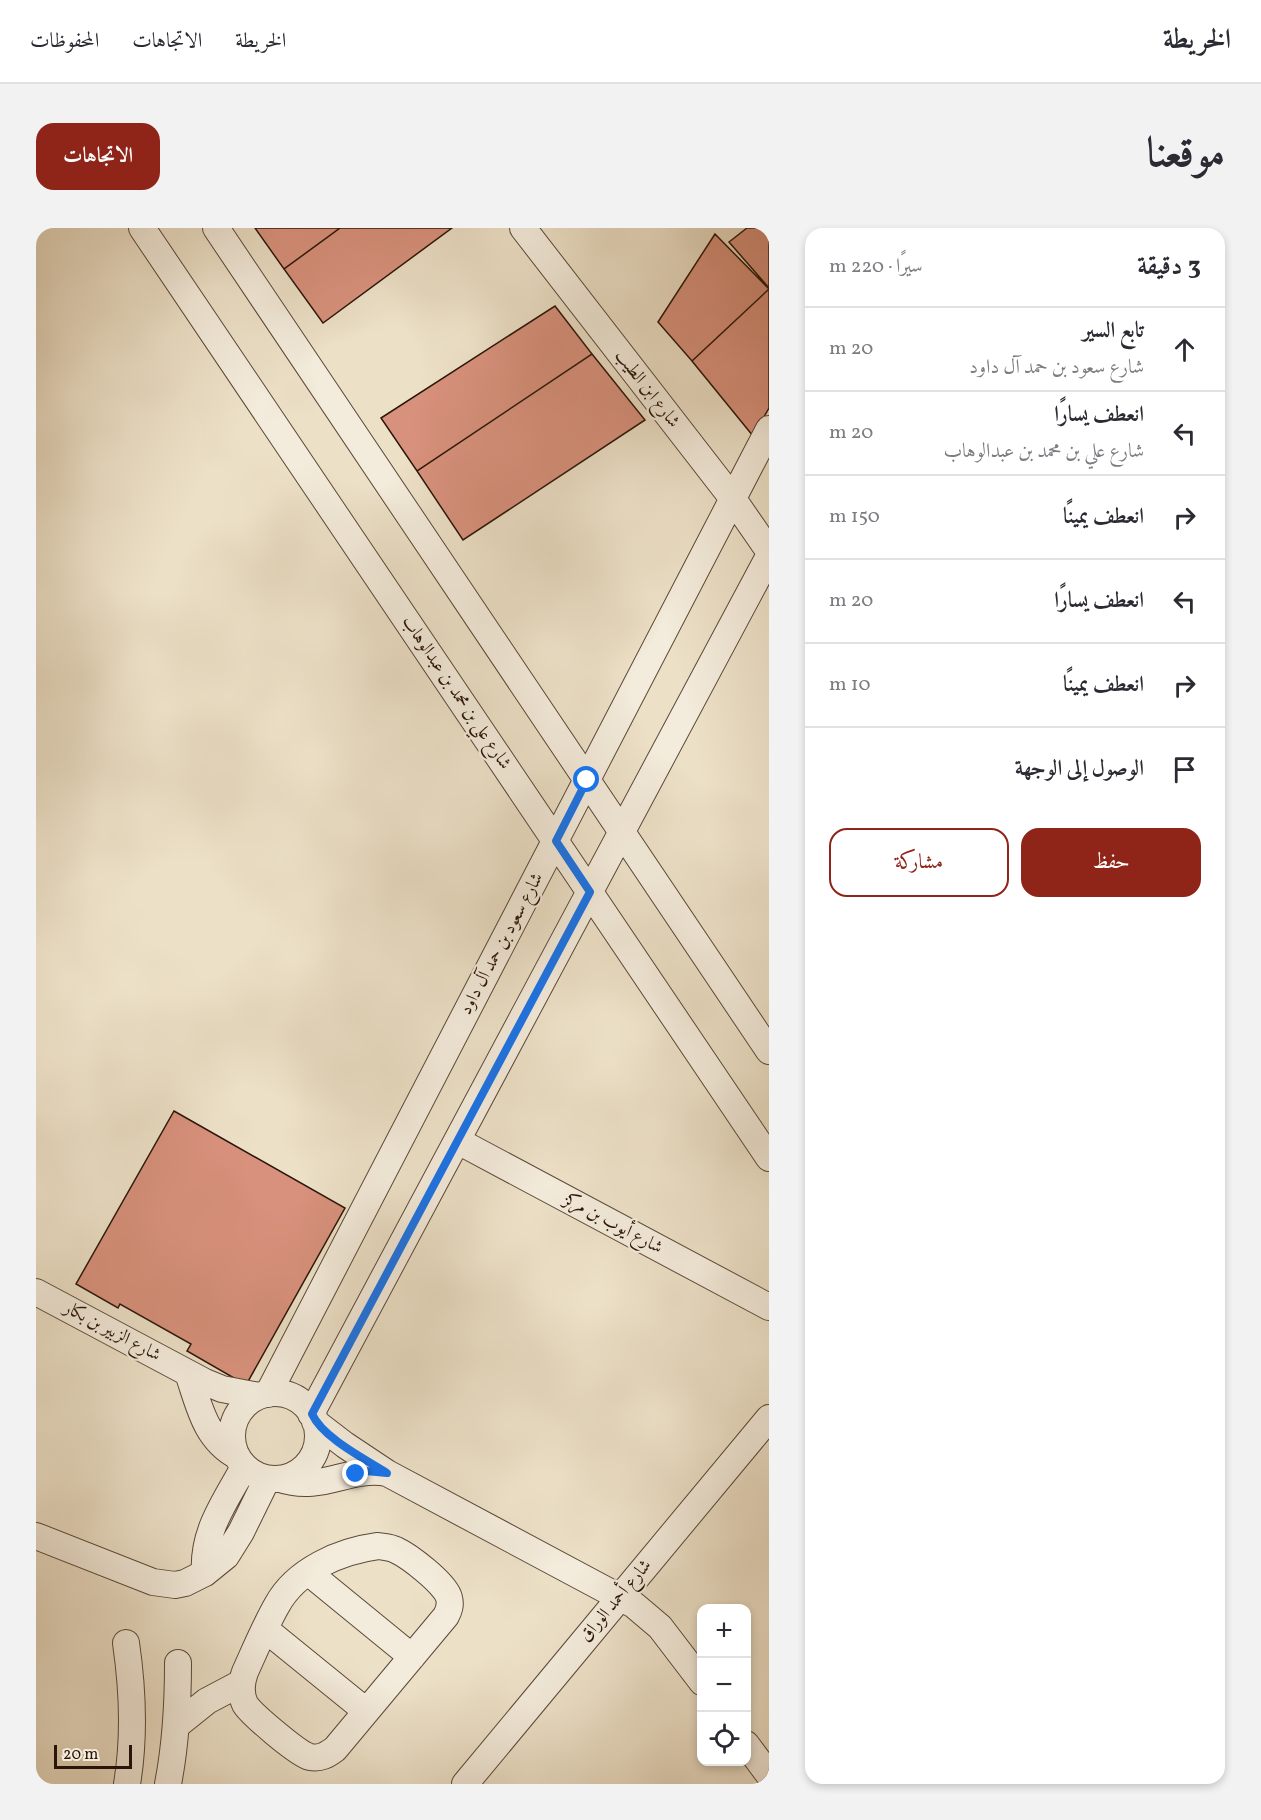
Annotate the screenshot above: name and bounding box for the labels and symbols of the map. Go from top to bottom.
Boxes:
street label: شارع ابن الطيب [608,345,685,434]
street label: شارع علي بن محمد بن عبدالوهاب [393,611,517,776]
route start [573,766,599,792]
street label: شارع سعود بن حمد آل داود [454,869,551,1020]
street label: شارع أيوب بن مركز [557,1185,668,1261]
street label: شارع الزبير بن بكار [57,1295,165,1369]
route end [342,1460,368,1486]
street label: شارع أحمد الوراق [572,1553,659,1648]
scale bar [54,1742,132,1770]

